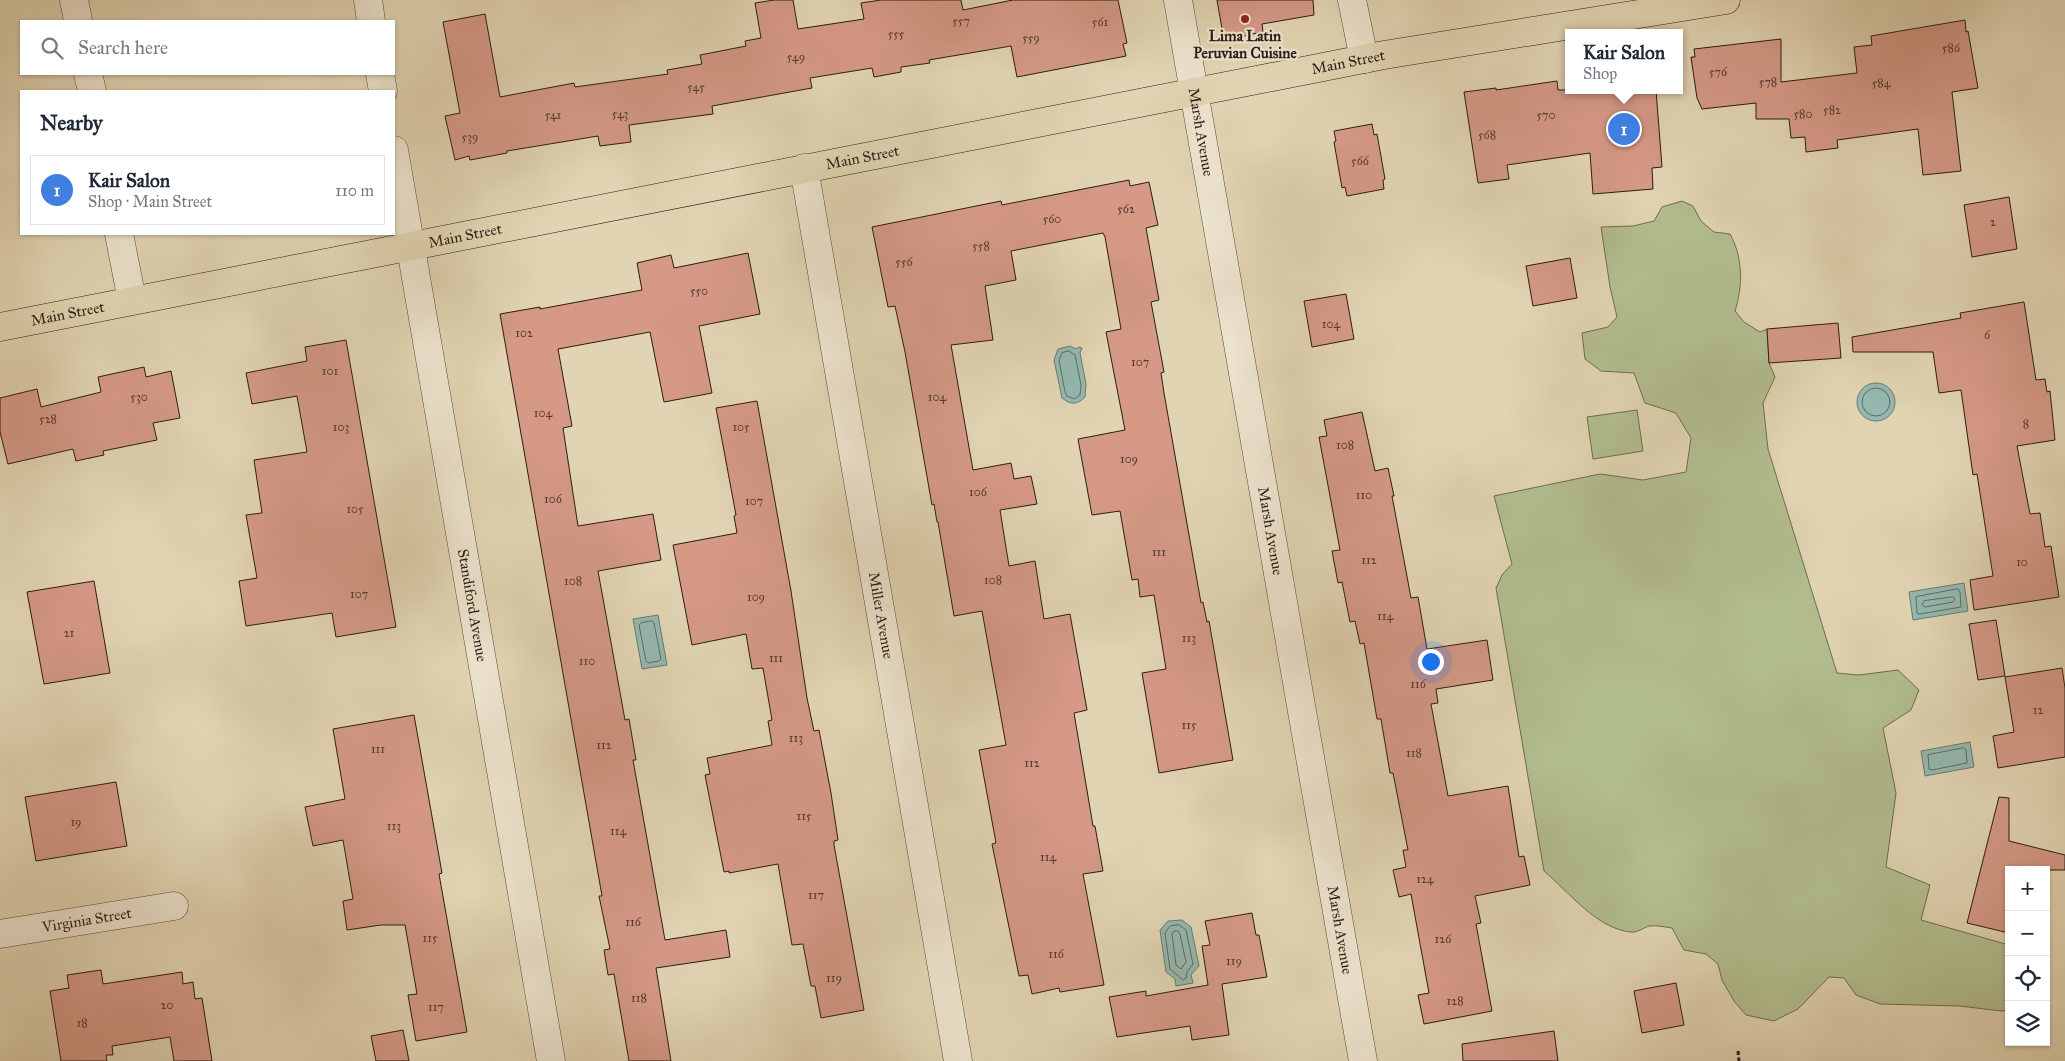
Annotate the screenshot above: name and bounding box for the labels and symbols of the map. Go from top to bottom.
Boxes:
marker: Lima Latin Peruvian Cuisine [1239,13,1251,25]
house number: 557 [952,14,970,28]
house number: 561 [1092,15,1108,29]
house number: 555 [888,27,905,41]
place label: Lima Latin Peruvian Cuisine [1193,27,1297,62]
house number: 559 [1022,31,1040,45]
house number: 586 [1942,41,1961,55]
street label: Main Street [1310,46,1387,78]
house number: 549 [787,50,805,64]
house number: 576 [1709,65,1728,79]
house number: 578 [1759,75,1777,89]
house number: 584 [1872,76,1891,90]
house number: 545 [687,80,705,94]
street label: Marsh Avenue [1184,86,1218,178]
house number: 582 [1823,103,1841,117]
house number: 543 [612,107,629,121]
house number: 580 [1794,107,1812,121]
house number: 541 [545,108,562,122]
house number: 570 [1537,108,1555,122]
pin: 1 [1608,110,1640,148]
house number: 568 [1478,128,1496,142]
house number: 539 [462,130,478,144]
street label: Main Street [824,141,902,174]
house number: 566 [1351,154,1370,168]
house number: 562 [1117,202,1135,216]
house number: 560 [1043,212,1061,226]
house number: 2 [1990,215,1996,229]
street label: Main Street [427,219,504,252]
house number: 558 [972,239,990,253]
house number: 556 [895,255,914,269]
house number: 550 [690,284,708,298]
street label: Main Street [29,298,107,330]
house number: 104 [1322,317,1340,331]
house number: 102 [515,326,533,340]
house number: 6 [1984,328,1991,342]
house number: 107 [1131,355,1149,369]
house number: 101 [322,364,338,378]
house number: 530 [130,390,148,404]
house number: 104 [928,390,946,404]
house number: 104 [534,406,552,420]
house number: 528 [39,412,57,426]
house number: 8 [2023,417,2029,431]
house number: 103 [333,420,349,434]
house number: 105 [732,420,750,434]
house number: 108 [1336,438,1354,452]
house number: 109 [1120,452,1138,466]
house number: 106 [969,485,988,499]
street label: Marsh Avenue [1254,485,1287,577]
house number: 110 [1356,488,1372,502]
house number: 106 [544,492,563,506]
house number: 107 [745,494,763,508]
house number: 105 [346,502,364,516]
house number: 111 [1152,545,1166,559]
street label: Standiford Avenue [454,548,491,663]
house number: 112 [1361,553,1377,567]
house number: 10 [2016,555,2028,569]
street label: Miller Avenue [865,571,897,660]
house number: 108 [984,573,1002,587]
house number: 108 [564,574,582,588]
house number: 107 [350,587,368,601]
house number: 109 [747,590,765,604]
house number: 114 [1377,609,1393,623]
house number: 21 [64,626,75,640]
house number: 113 [1182,631,1196,645]
your location [1418,649,1444,675]
house number: 111 [769,651,783,665]
house number: 110 [579,654,595,668]
house number: 116 [1410,677,1427,691]
house number: 12 [2033,703,2043,717]
house number: 115 [1182,718,1197,732]
house number: 113 [789,731,803,745]
house number: 112 [596,738,612,752]
house number: 111 [371,742,385,756]
house number: 118 [1406,746,1422,760]
house number: 112 [1024,756,1040,770]
house number: 115 [797,809,812,823]
house number: 19 [70,815,82,829]
house number: 113 [387,819,401,833]
house number: 114 [610,824,626,838]
house number: 114 [1040,850,1056,864]
house number: 124 [1416,872,1434,886]
street label: Marsh Avenue [1324,884,1357,976]
house number: 117 [808,888,824,902]
street label: Virginia Street [40,904,134,936]
house number: 116 [625,915,642,929]
house number: 115 [423,931,438,945]
house number: 126 [1435,932,1452,946]
house number: 116 [1048,947,1065,961]
house number: 119 [1226,954,1242,968]
house number: 119 [826,971,842,985]
house number: 118 [631,991,647,1005]
house number: 128 [1446,994,1464,1008]
house number: 20 [161,998,173,1012]
house number: 117 [428,1000,444,1014]
house number: 18 [76,1016,88,1030]

